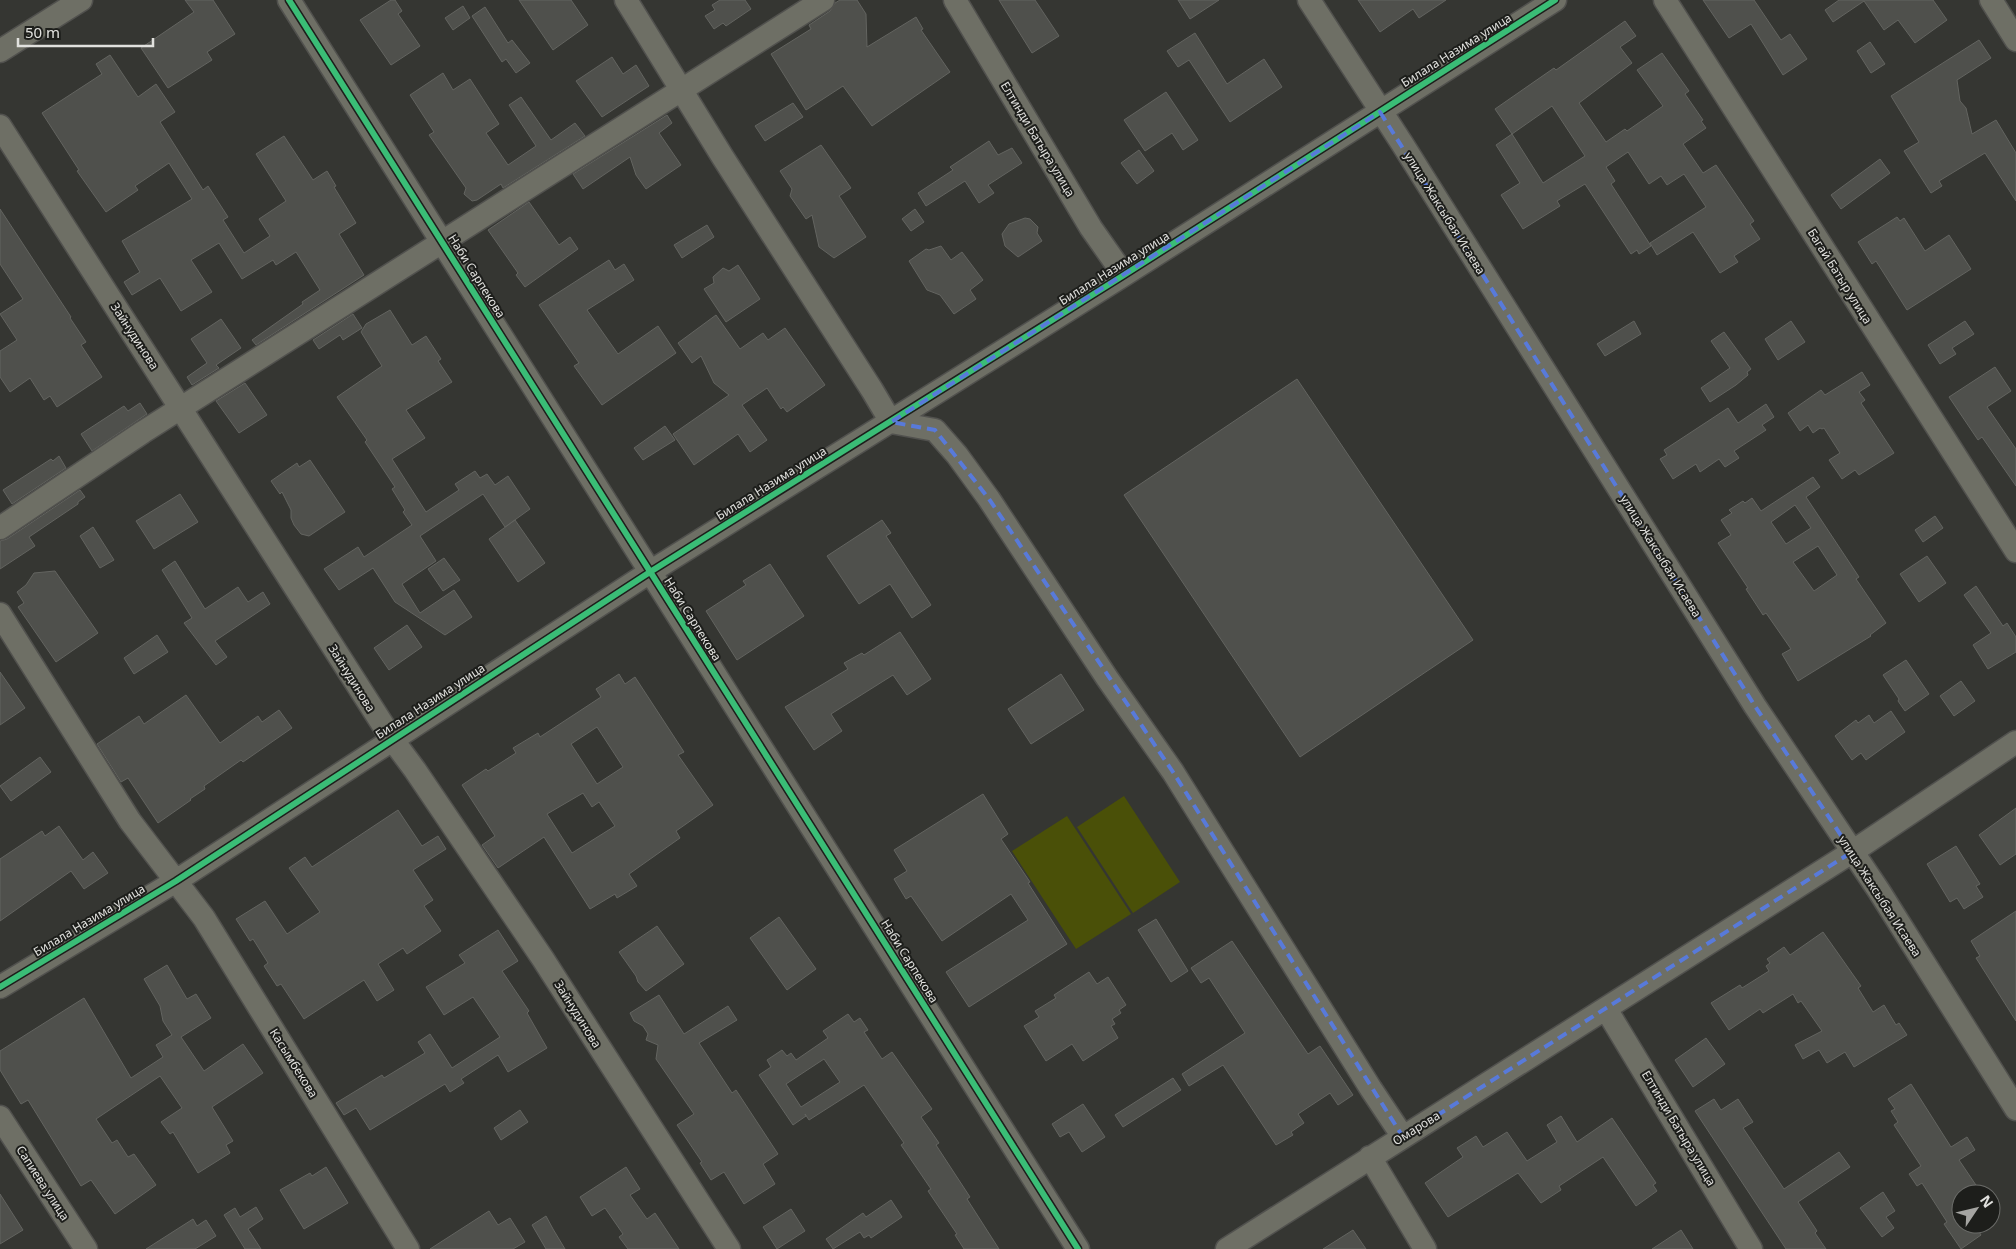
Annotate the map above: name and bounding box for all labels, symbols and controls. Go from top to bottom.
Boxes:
street label: Билала Назима улица [1398,9,1514,91]
scale bar [18,15,152,47]
text: 50 m [25,22,60,42]
street label: Елтинди Батыра улица [997,78,1079,200]
street label: улица Жаксыбая Исаева [1400,149,1490,277]
street label: Багай Батыр улица [1804,225,1876,327]
street label: Билала Назима улица [1056,227,1172,309]
street label: Наби Сарпекова [444,231,510,321]
street label: Зайнудинова [107,299,163,373]
street label: Билала Назима улица [713,442,829,524]
street label: улица Жаксыбая Исаева [1616,492,1706,620]
street label: Наби Сарпекова [660,574,726,664]
street label: Зайнудинова [324,641,380,715]
street label: Билала Назима улица [372,659,488,743]
street label: улица Жаксыбая Исаева [1834,832,1926,960]
street label: Билала Назима улица [30,880,148,960]
street label: Наби Сарпекова [877,916,943,1006]
street label: Зайнудинова [550,977,606,1051]
street label: Касымбекова [266,1025,322,1101]
street label: Елтинди Батыра улица [1638,1067,1720,1189]
street label: Омарова [1389,1107,1443,1149]
street label: Сапиева улица [12,1142,74,1224]
north arrow [1951,1184,2001,1234]
text: N [1976,1191,1998,1211]

